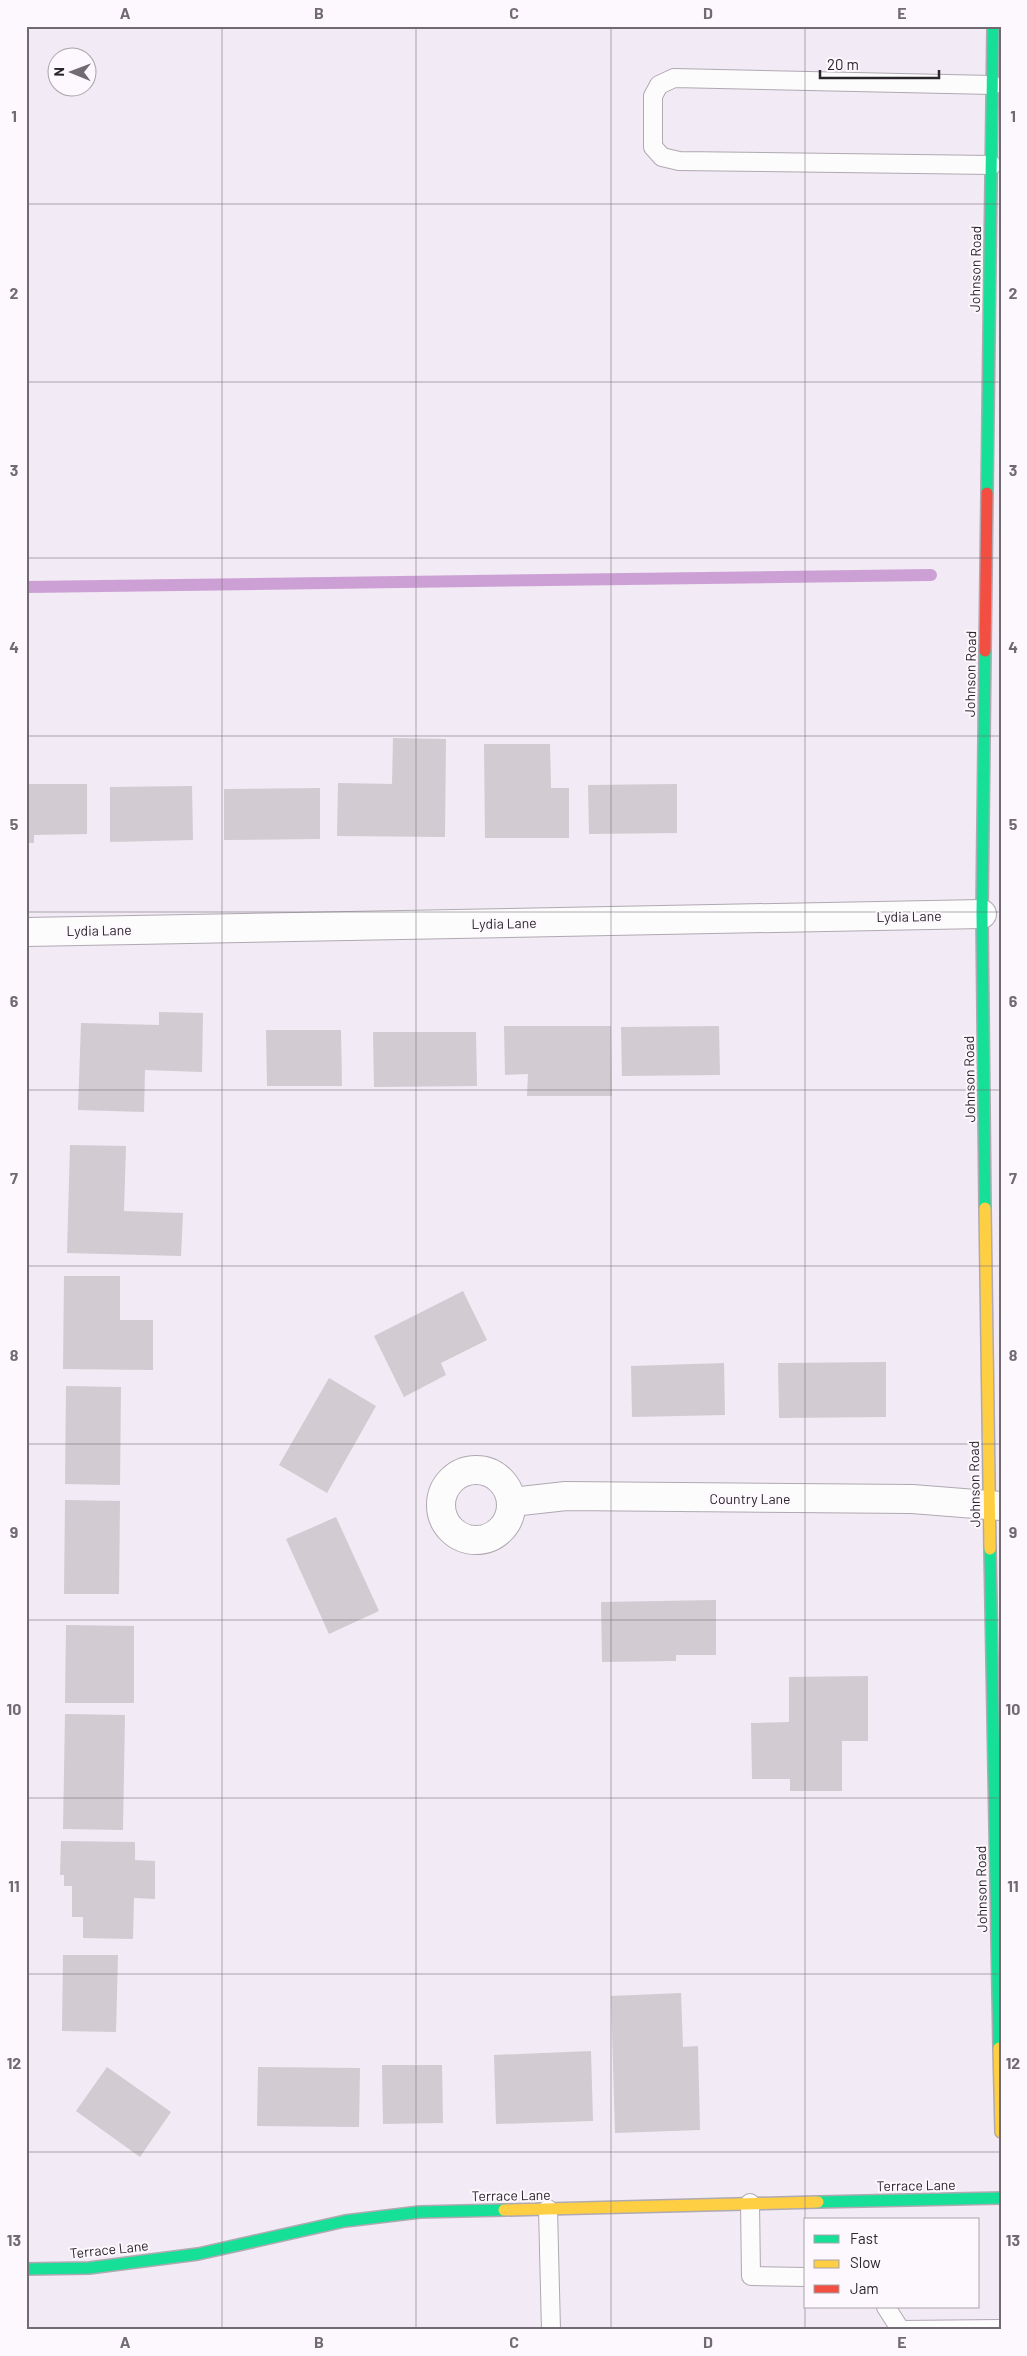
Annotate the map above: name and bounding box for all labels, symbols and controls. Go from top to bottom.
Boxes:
text: A [120,3,131,22]
text: B [314,3,324,22]
text: C [509,3,519,22]
text: D [703,3,713,22]
text: E [897,3,907,22]
north arrow [48,48,98,98]
scale bar [820,48,938,80]
text: 20 m [827,55,859,73]
text: N [50,67,67,77]
text: 1 [11,106,17,125]
text: 1 [1010,106,1016,125]
street label: Johnson Road [966,226,984,312]
text: 2 [10,283,19,302]
text: 2 [1009,283,1018,302]
text: 3 [10,460,18,479]
text: 3 [1009,460,1017,479]
street label: Johnson Road [961,631,979,717]
text: 4 [9,637,19,656]
text: 4 [1008,637,1018,656]
text: 5 [10,814,19,833]
text: 5 [1009,814,1018,833]
street label: Lydia Lane [876,907,942,925]
street label: Lydia Lane [471,914,537,932]
street label: Lydia Lane [66,921,132,939]
text: 6 [10,991,19,1010]
text: 6 [1009,991,1018,1010]
street label: Johnson Road [960,1036,978,1122]
text: 7 [10,1168,18,1187]
text: 7 [1009,1168,1017,1187]
text: 8 [10,1345,19,1364]
text: 8 [1009,1345,1018,1364]
street label: Johnson Road [965,1441,983,1527]
street label: Country Lane [709,1490,791,1507]
text: 9 [10,1522,18,1541]
text: 9 [1009,1522,1017,1541]
text: 10 [7,1699,21,1718]
text: 10 [1006,1699,1020,1718]
street label: Johnson Road [972,1846,990,1932]
text: 11 [8,1876,20,1895]
text: 11 [1007,1876,1019,1895]
text: 12 [7,2053,21,2072]
text: 12 [1006,2053,1020,2072]
street label: Terrace Lane [876,2176,956,2194]
street label: Terrace Lane [471,2186,551,2204]
legend [804,2218,980,2308]
text: Fast [850,2229,878,2247]
text: 13 [7,2230,21,2249]
text: 13 [1006,2230,1020,2249]
street label: Terrace Lane [69,2236,149,2262]
text: Slow [850,2253,881,2271]
text: Jam [850,2279,879,2297]
text: A [120,2332,131,2351]
text: B [314,2332,324,2351]
text: C [509,2332,519,2351]
text: D [703,2332,713,2351]
text: E [897,2332,907,2351]

